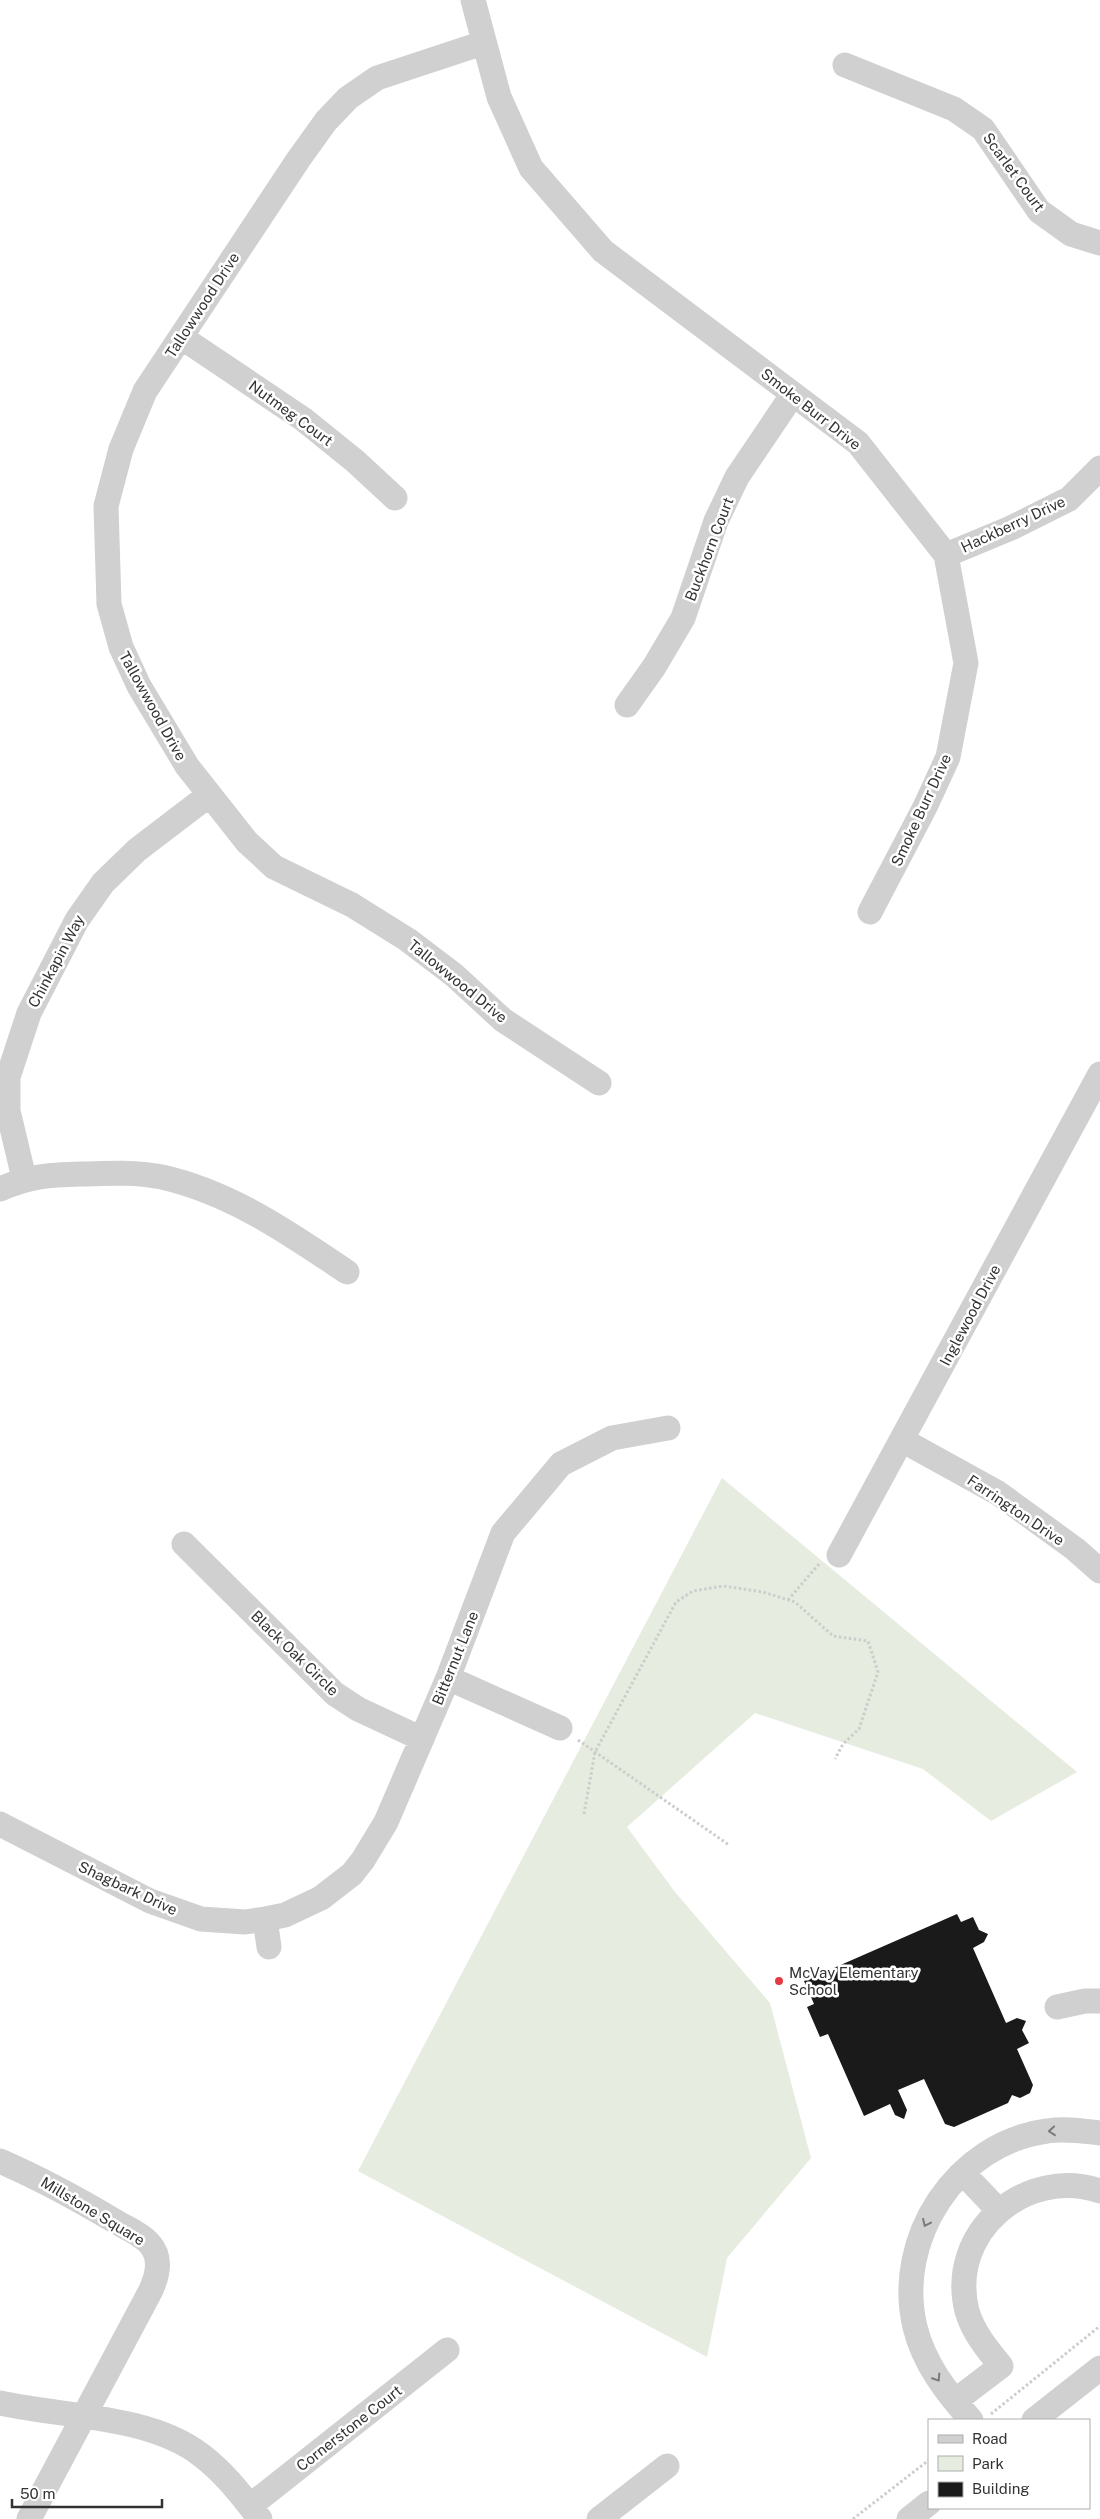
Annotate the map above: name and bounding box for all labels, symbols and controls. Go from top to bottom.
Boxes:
street label: Scarlet Court [980,129,1048,215]
street label: Tallowwood Drive [162,249,242,361]
street label: Smoke Burr Drive [758,365,864,453]
street label: Nutmeg Court [246,377,336,449]
street label: Hackberry Drive [958,492,1068,556]
street label: Buckhorn Court [681,495,737,603]
street label: Tallowwood Drive [116,649,190,763]
street label: Smoke Burr Drive [888,751,954,869]
street label: Chinkapin Way [24,912,88,1010]
street label: Tallowwood Drive [405,936,511,1026]
street label: Inglewood Drive [936,1262,1004,1368]
street label: Farrington Drive [964,1471,1068,1549]
street label: Black Oak Circle [248,1607,342,1699]
street label: Bitternut Lane [428,1609,482,1707]
street label: Shagbark Drive [76,1858,180,1918]
place label: McVay Elementary School [789,1964,919,1998]
marker: McVay Elementary School [773,1975,785,1987]
one-way arrow [1047,2125,1055,2136]
street label: Millstone Square [38,2173,148,2249]
one-way arrow [922,2218,933,2227]
one-way arrow [931,2372,941,2381]
street label: Cornerstone Court [293,2382,405,2474]
legend [928,2419,1090,2509]
text: Road [972,2430,1008,2447]
text: Park [972,2455,1004,2472]
scale bar [12,2476,162,2508]
text: Building [972,2480,1030,2497]
text: 50 m [20,2485,55,2502]

